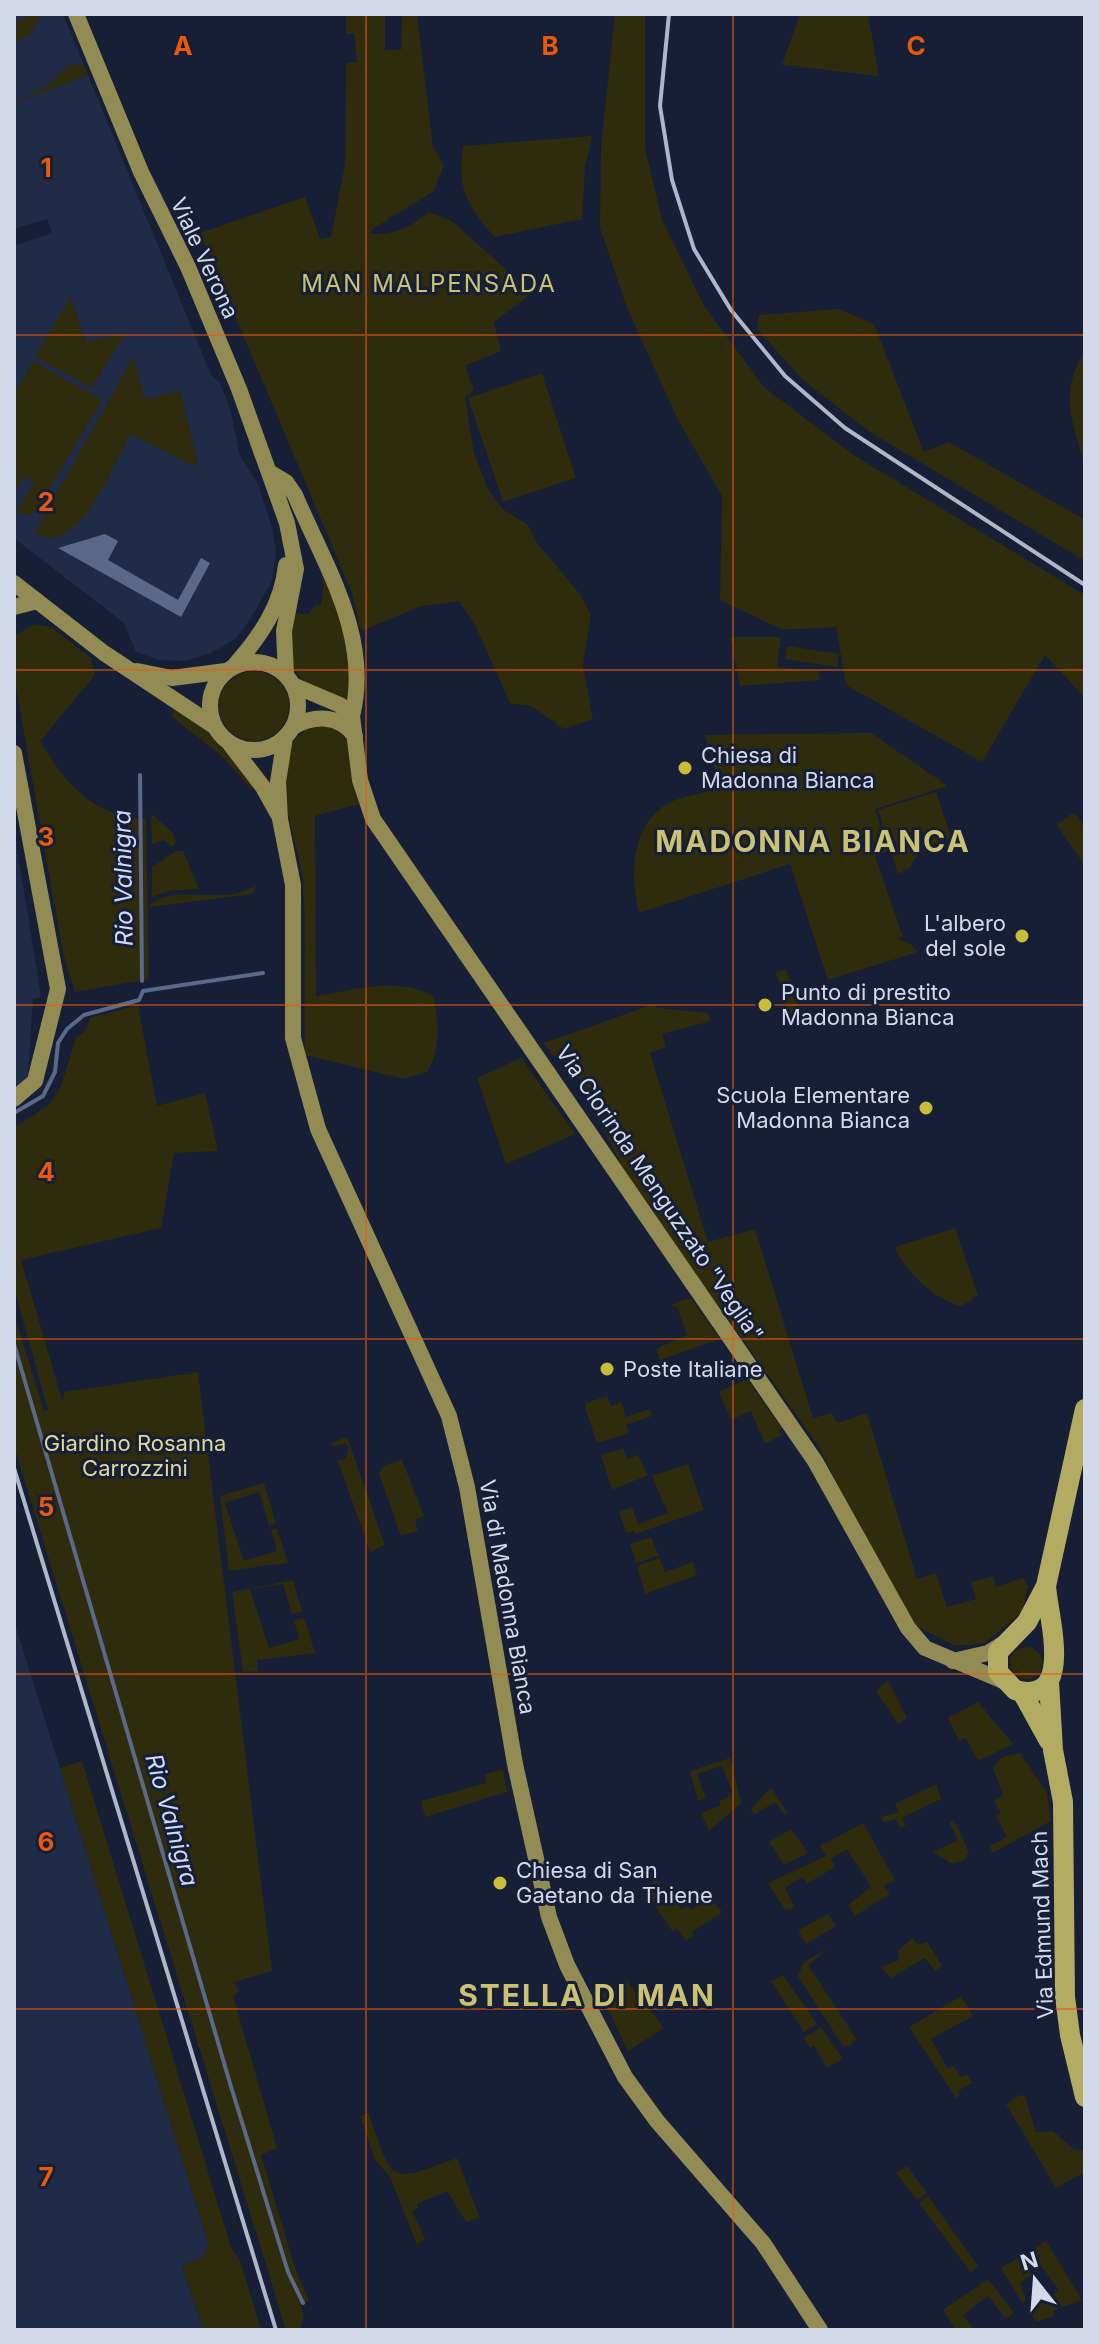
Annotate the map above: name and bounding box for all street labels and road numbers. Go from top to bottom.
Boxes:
street label: Viale Verona [166,193,244,323]
street label: Via Clorinda Menguzzato "Veglia" [551,1040,769,1346]
street label: Via di Madonna Bianca [475,1478,541,1716]
street label: Via Edmund Mach [1026,1830,1058,2020]

